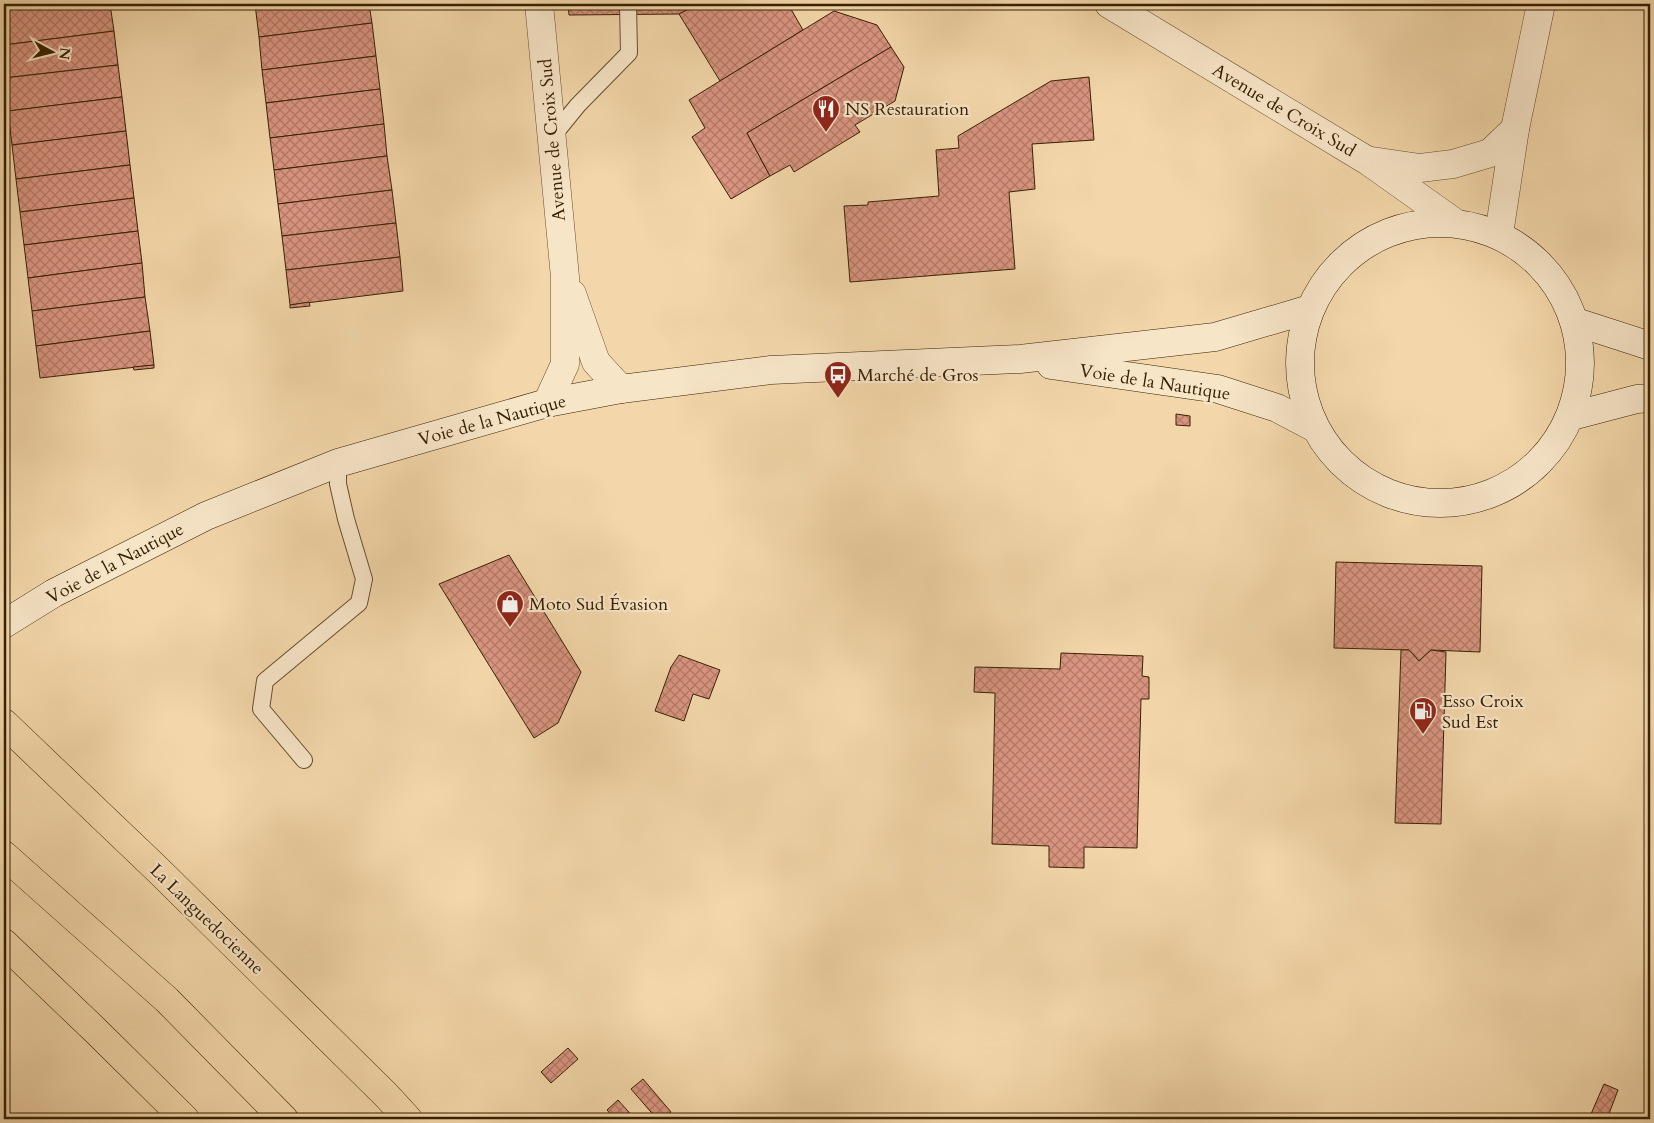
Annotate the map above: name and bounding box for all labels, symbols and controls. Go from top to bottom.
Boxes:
north arrow [28,28,78,78]
text: N [54,46,75,61]
street label: Avenue de Croix Sud [533,57,572,222]
street label: Avenue de Croix Sud [1207,58,1360,163]
restaurant icon: NS Restauration [811,94,841,133]
place label: NS Restauration [845,97,970,122]
street label: Voie de la Nautique [1078,358,1232,407]
bus stop icon: Marché de Gros [823,360,853,399]
place label: Marché de Gros [857,363,979,388]
street label: Voie de la Nautique [415,389,569,452]
street label: Voie de la Nautique [42,517,188,610]
shop icon: Moto Sud Évasion [495,589,525,628]
place label: Moto Sud Évasion [529,592,669,617]
place label: Esso Croix Sud Est [1442,689,1524,735]
fuel station icon: Esso Croix Sud Est [1408,696,1438,735]
street label: La Languedocienne [144,858,269,980]

